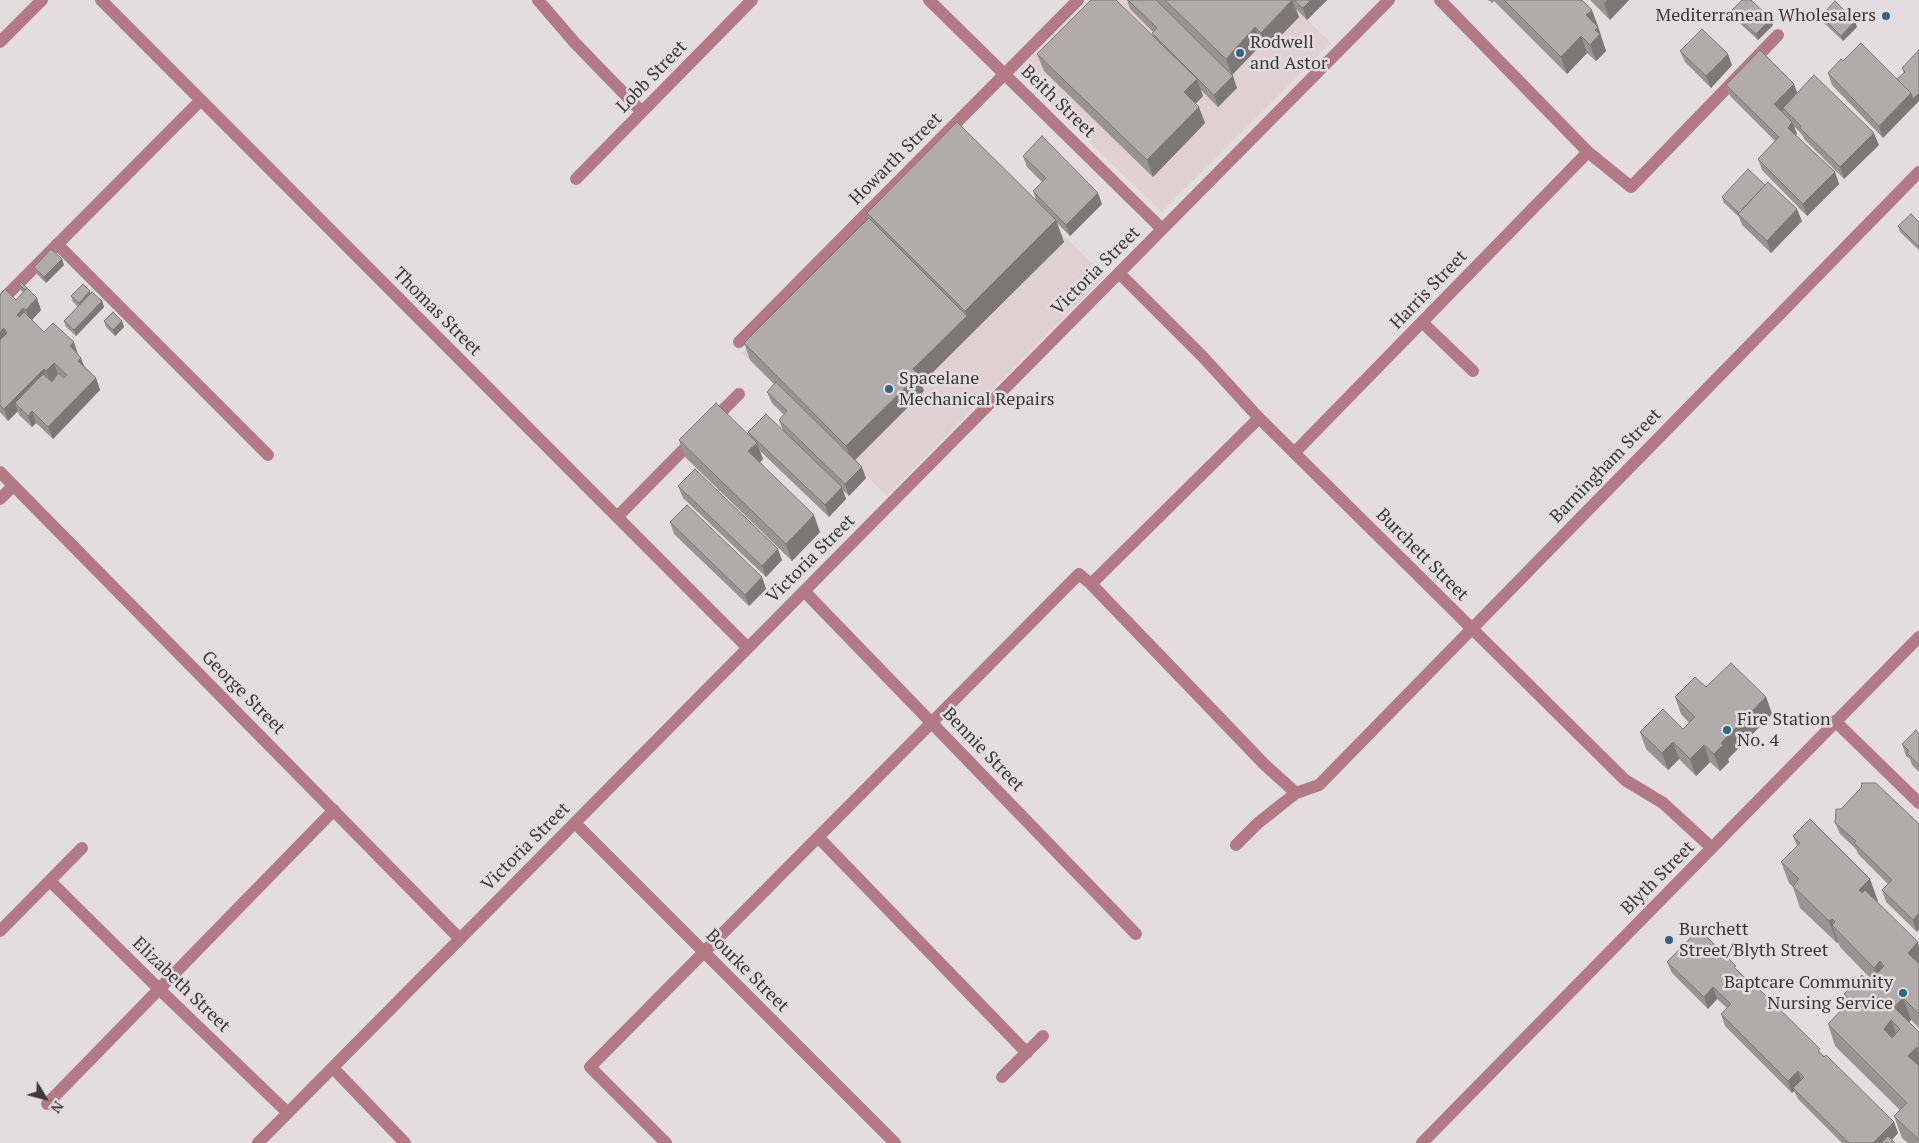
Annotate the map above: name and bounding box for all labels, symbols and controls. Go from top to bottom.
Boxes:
place label: Mediterranean Wholesalers [1656,5,1876,27]
marker: Mediterranean Wholesalers [1880,10,1892,22]
place label: Rodwell and Astor [1250,32,1328,74]
street label: Lobb Street [612,36,692,118]
marker: Rodwell and Astor [1234,47,1246,59]
street label: Beith Street [1016,61,1100,143]
street label: Howarth Street [845,108,947,210]
street label: Victoria Street [1047,222,1145,320]
street label: Harris Street [1386,246,1472,334]
street label: Thomas Street [388,263,486,361]
place label: Spacelane Mechanical Repairs [899,368,1055,410]
marker: Spacelane Mechanical Repairs [883,383,895,395]
street label: Barningham Street [1546,404,1666,528]
street label: Burchett Street [1371,504,1473,606]
street label: Victoria Street [762,510,860,608]
street label: George Street [197,647,289,739]
street label: Bennie Street [938,704,1028,796]
place label: Fire Station No. 4 [1737,709,1831,752]
marker: Fire Station No. 4 [1721,724,1733,736]
street label: Victoria Street [477,798,575,896]
street label: Blyth Street [1617,837,1699,919]
place label: Burchett Street/Blyth Street [1679,919,1828,962]
street label: Bourke Street [701,925,793,1017]
street label: Elizabeth Street [128,933,234,1037]
marker: Burchett Street/Blyth Street [1663,934,1675,946]
place label: Baptcare Community Nursing Service [1724,972,1893,1014]
marker: Baptcare Community Nursing Service [1897,987,1909,999]
north arrow [20,1073,70,1123]
text: N [47,1097,68,1117]

